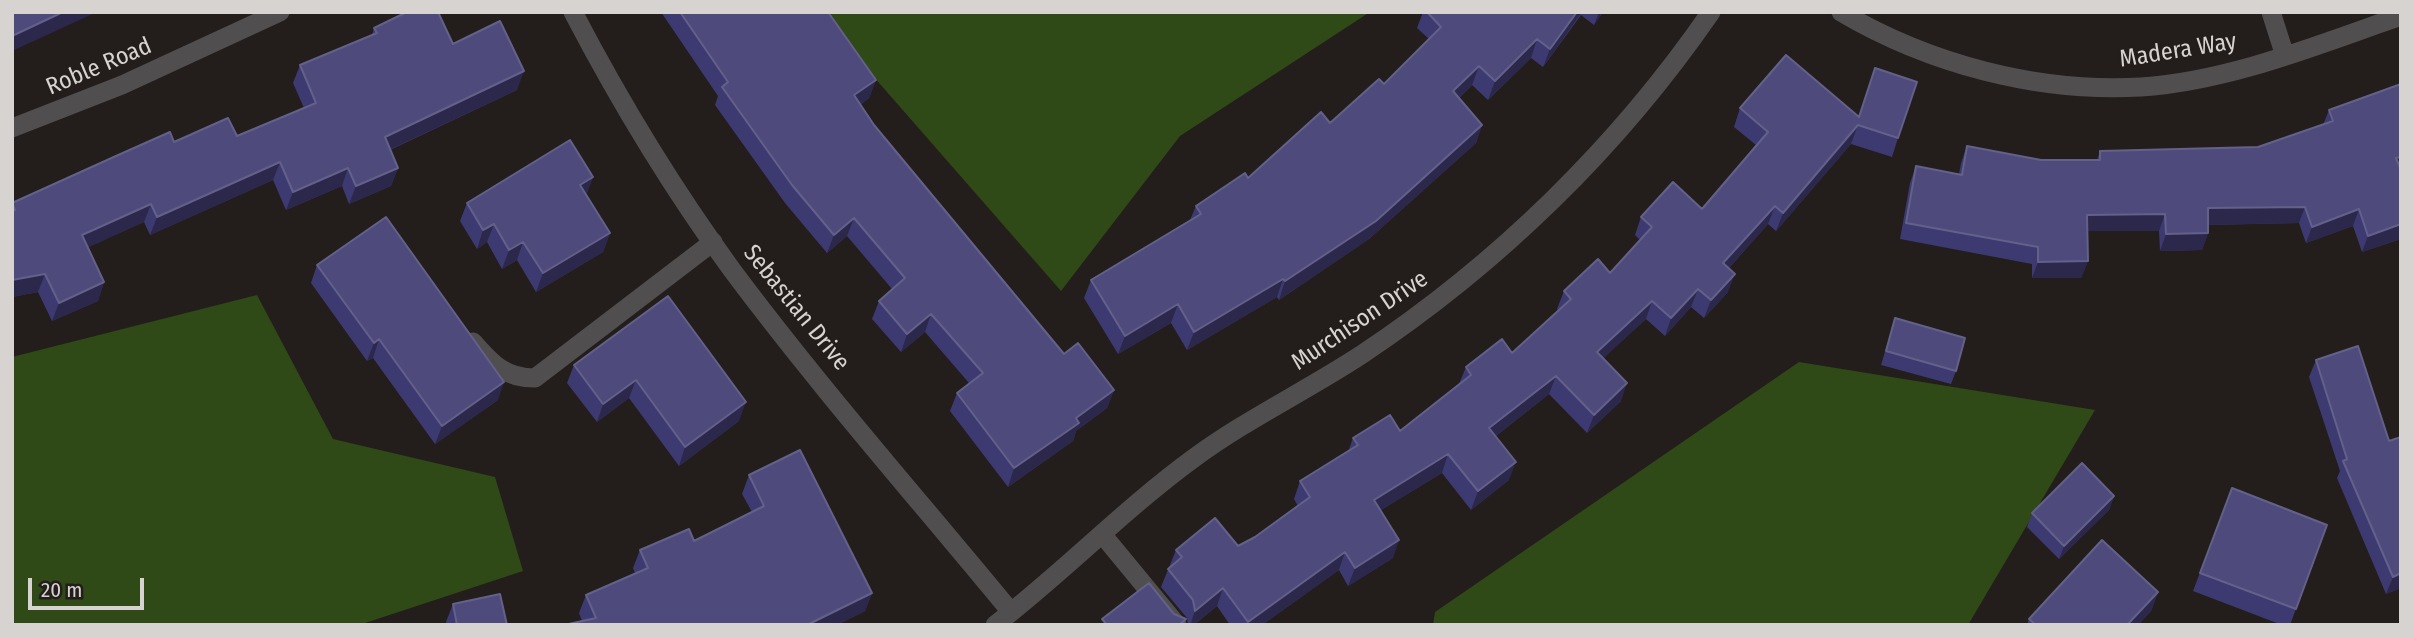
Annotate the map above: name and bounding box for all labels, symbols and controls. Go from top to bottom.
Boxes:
street label: Madera Way [2118,28,2238,74]
street label: Roble Road [42,32,156,102]
street label: Sebastian Drive [737,240,855,376]
street label: Murchison Drive [1286,265,1434,377]
scale bar [32,564,147,608]
text: 20 m [41,577,82,603]

